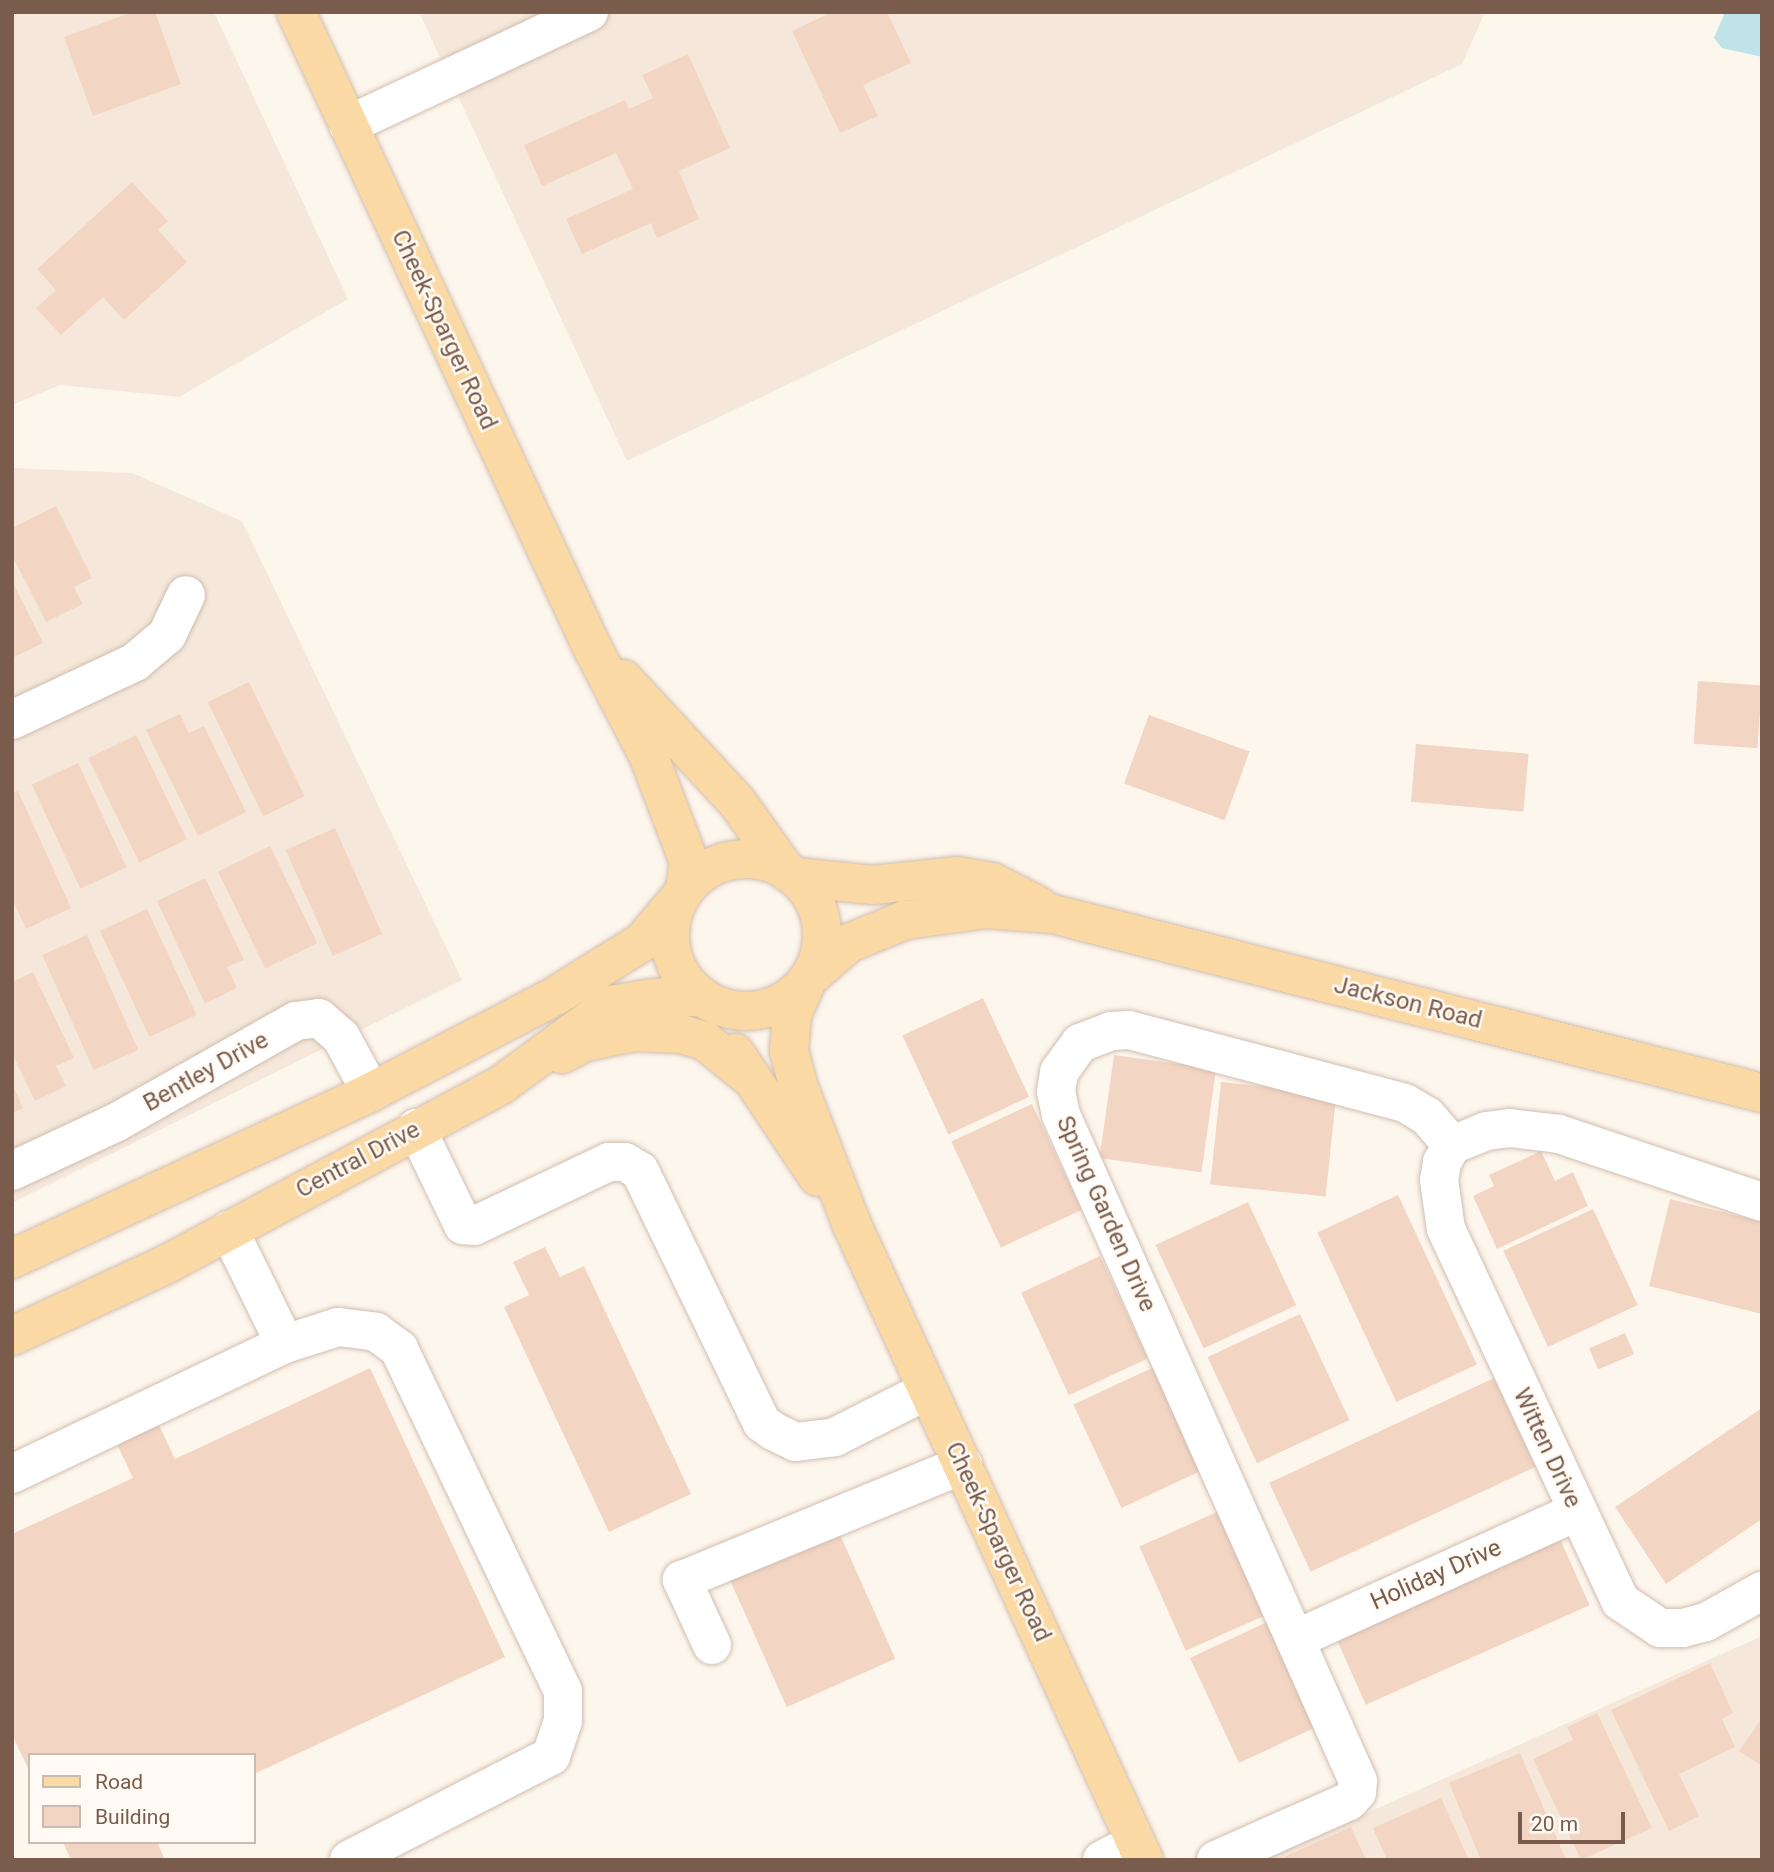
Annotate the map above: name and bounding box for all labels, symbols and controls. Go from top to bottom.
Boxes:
street label: Cheek-Sparger Road [385,226,503,434]
street label: Jackson Road [1331,971,1485,1035]
street label: Bentley Drive [138,1026,274,1118]
street label: Spring Garden Drive [1050,1112,1162,1316]
street label: Central Drive [291,1115,425,1205]
street label: Witten Drive [1507,1384,1587,1512]
street label: Cheek-Sparger Road [939,1438,1057,1646]
street label: Holiday Drive [1366,1533,1506,1617]
legend [28,1753,256,1844]
text: Road [95,1770,143,1794]
scale bar [1522,1798,1629,1842]
text: Building [95,1805,170,1829]
text: 20 m [1531,1812,1578,1836]

